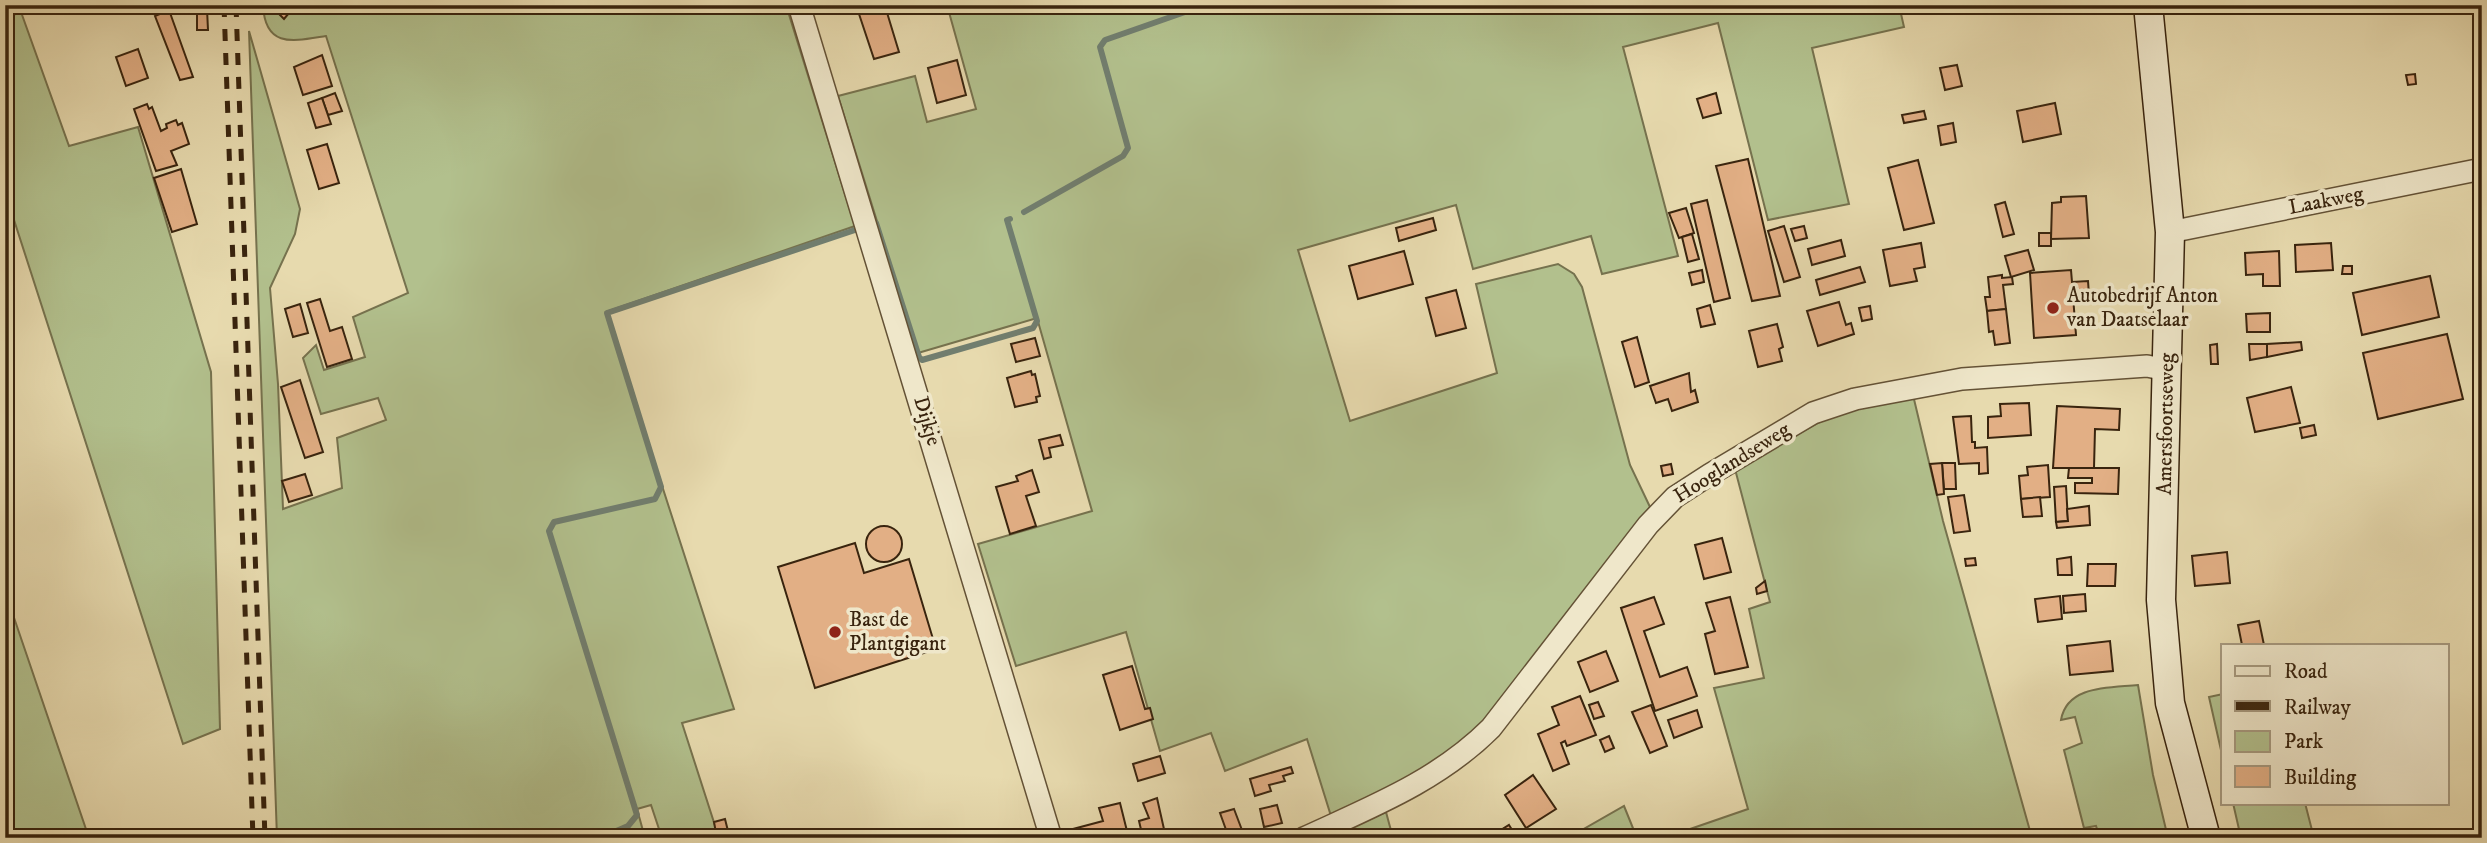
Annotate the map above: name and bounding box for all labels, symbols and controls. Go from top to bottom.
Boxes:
street label: Laakweg [2286,181,2366,221]
place label: Autobedrijf Anton van Daatselaar [2066,283,2218,333]
marker: Autobedrijf Anton van Daatselaar [2045,300,2061,316]
street label: Amersfoortseweg [2152,352,2180,495]
street label: Dijkje [907,393,947,449]
street label: Hooglandseweg [1669,416,1796,509]
place label: Bast de Plantgigant [849,607,947,657]
marker: Bast de Plantgigant [827,624,843,640]
legend [2221,644,2448,804]
text: Road [2284,659,2328,685]
text: Railway [2284,695,2352,721]
text: Park [2284,729,2324,755]
text: Building [2284,765,2357,791]

